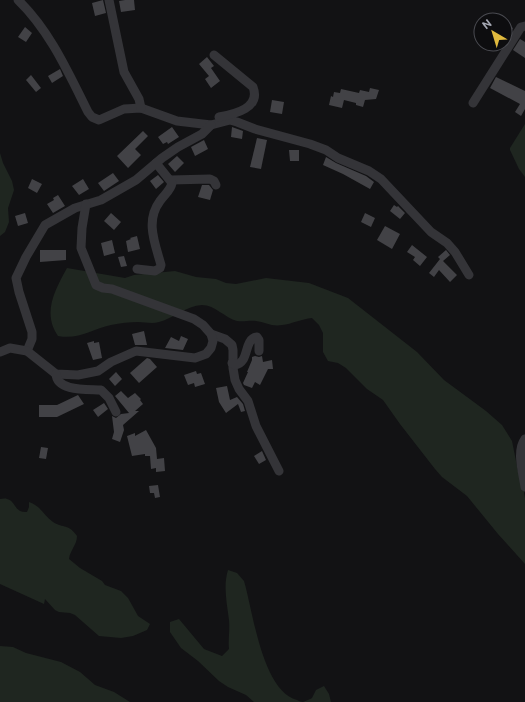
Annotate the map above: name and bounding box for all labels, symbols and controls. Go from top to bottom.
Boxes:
north arrow [473,12,513,52]
text: N [479,16,494,31]

